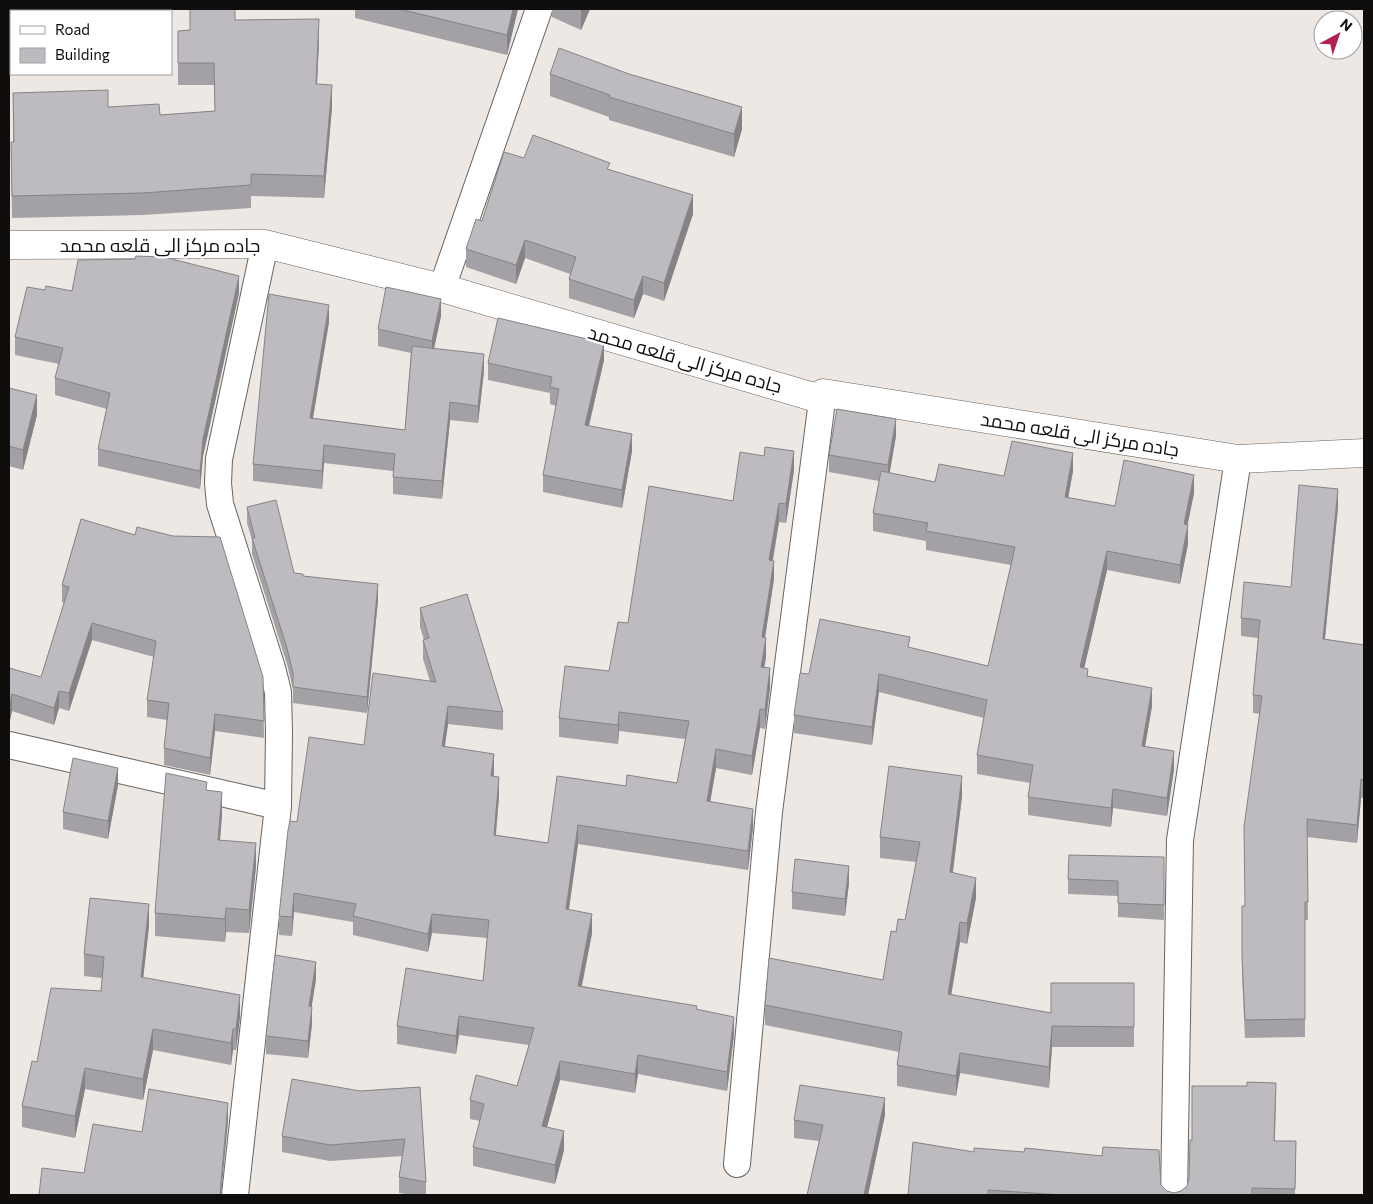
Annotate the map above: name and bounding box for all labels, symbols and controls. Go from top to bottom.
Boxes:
legend [10,10,172,75]
north arrow [1313,10,1363,60]
text: N [1337,15,1356,35]
text: Road [55,20,90,38]
text: Building [55,45,110,63]
street label: جاده مرکز الی قلعه محمد [60,233,260,257]
street label: جاده مرکز الی قلعه محمد [585,320,785,398]
street label: جاده مرکز الی قلعه محمد [979,406,1181,462]

